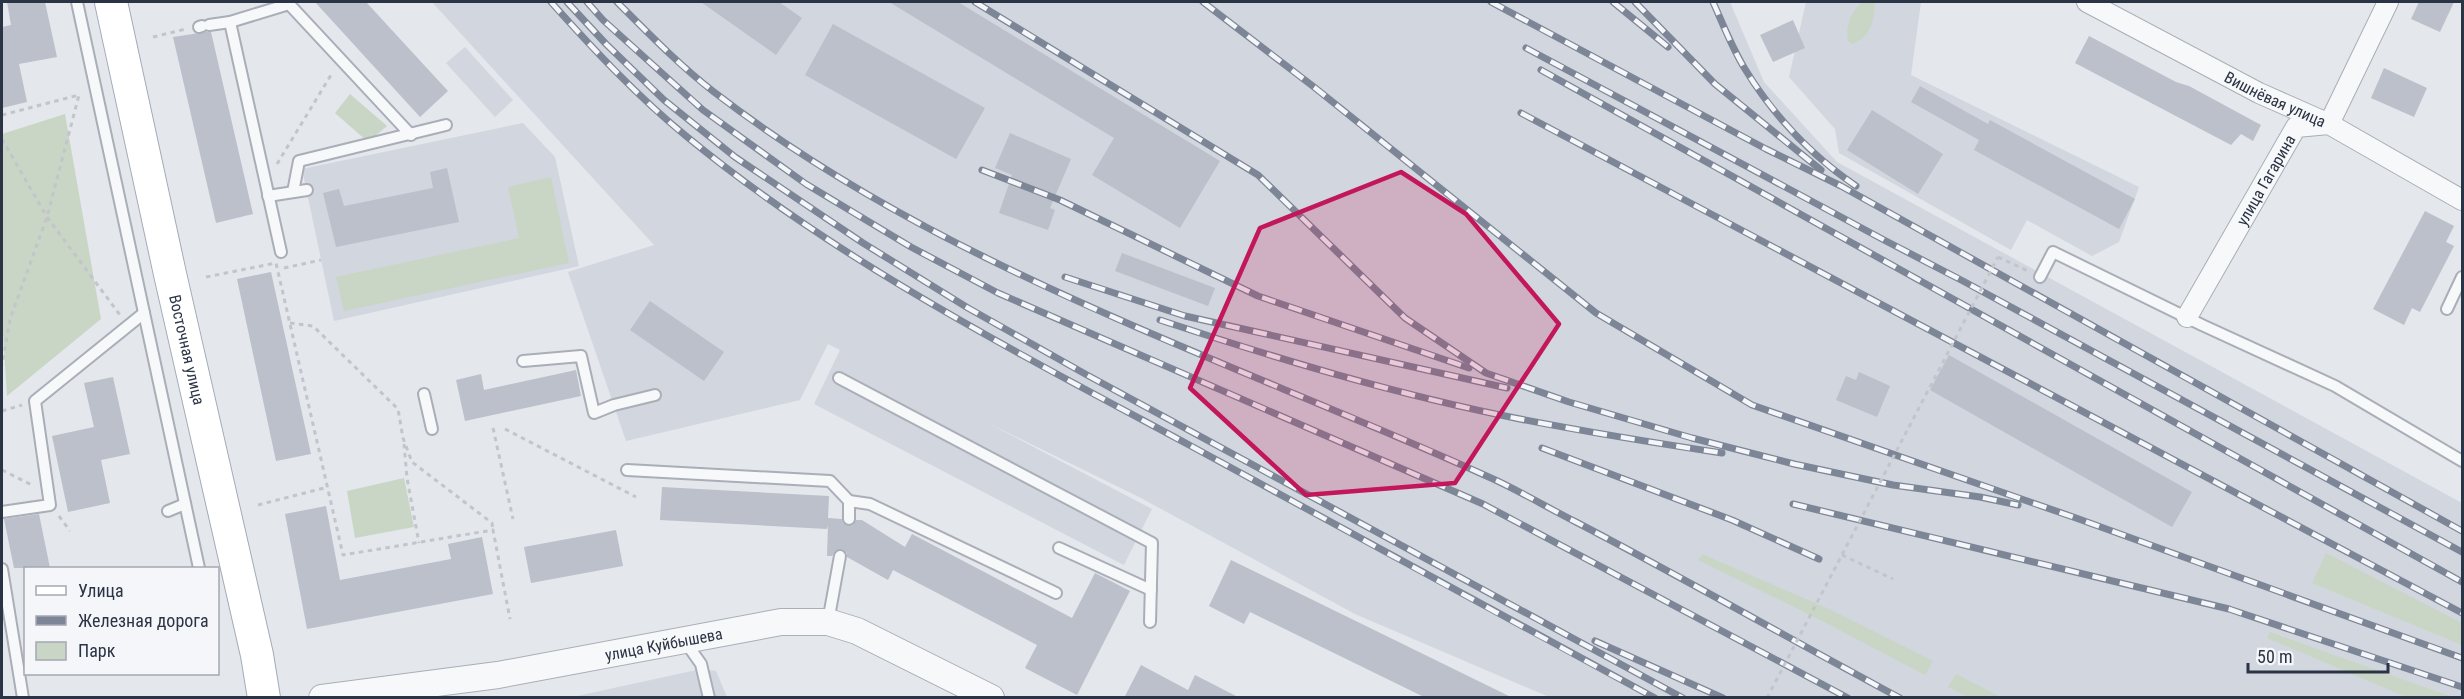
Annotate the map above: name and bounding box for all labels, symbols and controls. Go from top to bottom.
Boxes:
street label: Вишнёвая улица [2221,67,2329,131]
street label: улица Гагарина [2232,131,2299,229]
street label: Восточная улица [166,293,209,407]
legend [24,567,219,675]
text: Улица [78,580,124,601]
text: Железная дорога [78,610,209,631]
street label: улица Куйбышева [603,624,724,664]
scale bar [2248,636,2388,674]
text: Парк [78,640,116,661]
text: 50 m [2257,646,2292,667]

